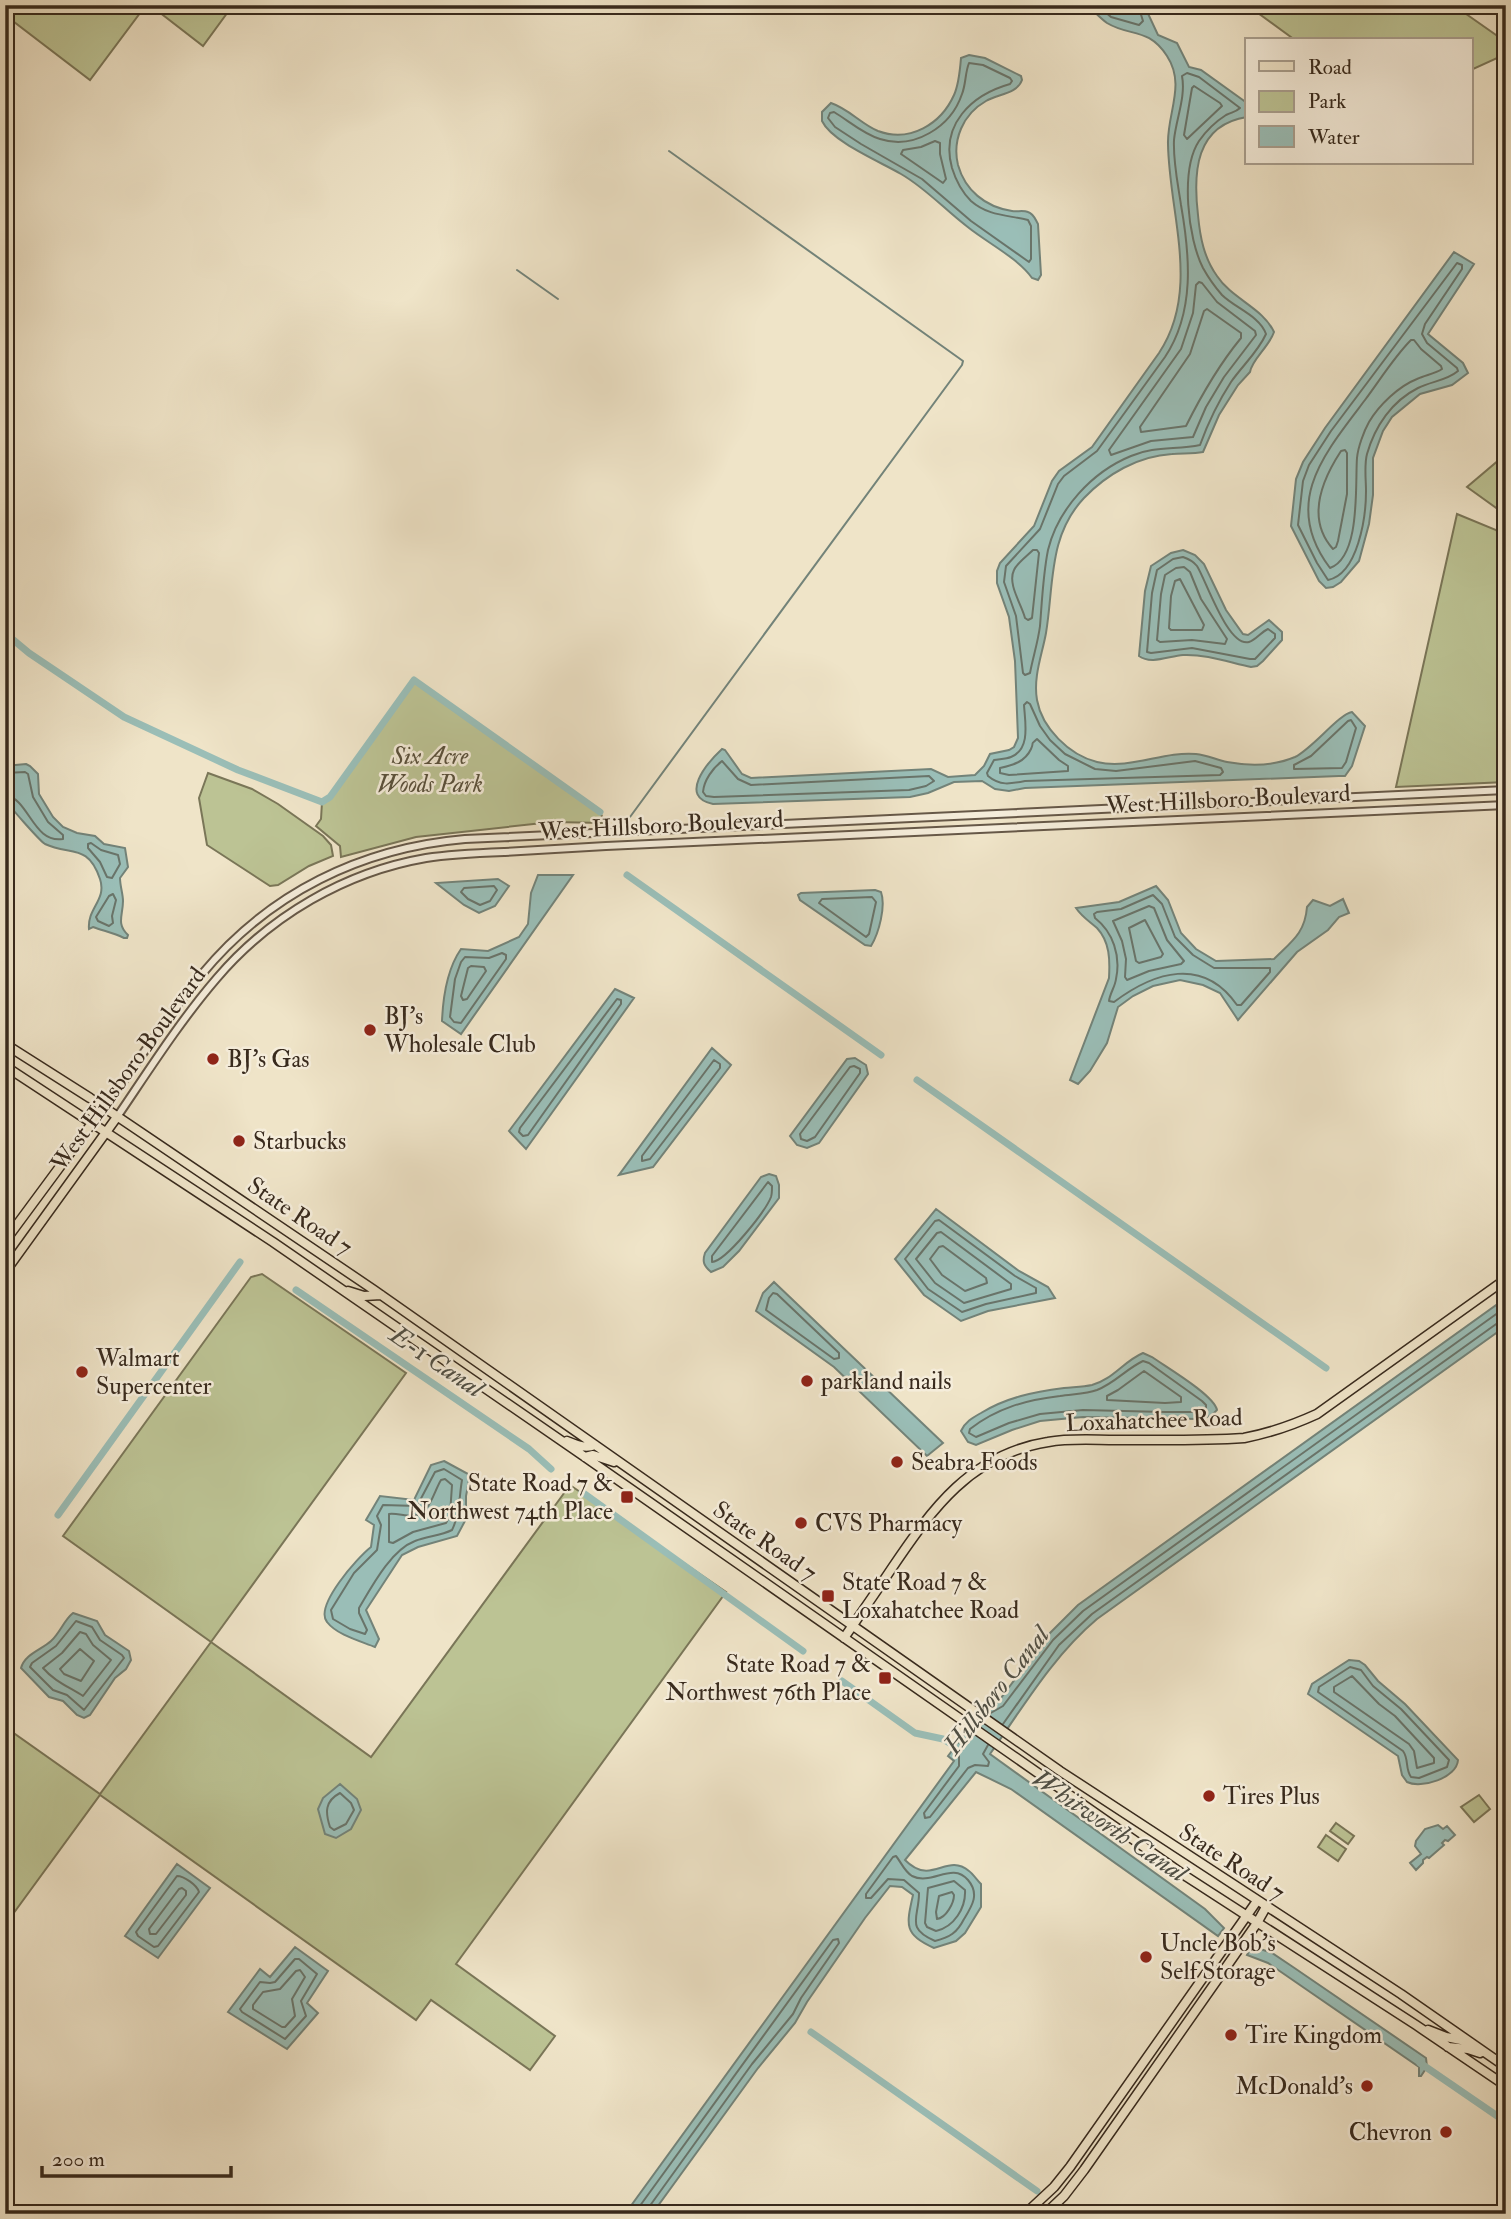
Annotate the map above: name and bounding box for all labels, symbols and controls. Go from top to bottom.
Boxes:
legend [1245,38,1472,164]
text: Road [1308,54,1353,81]
text: Park [1308,88,1346,115]
text: Water [1307,124,1360,151]
park label: Six Acre Woods Park [377,741,483,800]
street label: West Hillsboro Boulevard [1104,778,1351,821]
street label: West Hillsboro Boulevard [537,804,784,847]
street label: West Hillsboro Boulevard [43,961,213,1178]
place label: BJ's Wholesale Club [383,1001,536,1060]
marker: BJ's Wholesale Club [362,1022,378,1038]
place label: BJ’s Gas [227,1044,310,1075]
marker: BJ’s Gas [205,1051,221,1067]
place label: Starbucks [253,1126,346,1157]
marker: Starbucks [231,1133,247,1149]
street label: State Road 7 [241,1170,358,1263]
water label: E-1 Canal [382,1318,491,1406]
place label: Walmart Supercenter [95,1343,211,1402]
marker: Walmart Supercenter [74,1364,90,1380]
place label: parkland nails [820,1366,952,1397]
marker: parkland nails [799,1373,815,1389]
street label: Loxahatchee Road [1065,1402,1243,1439]
place label: Seabra Foods [911,1447,1037,1478]
marker: Seabra Foods [889,1454,905,1470]
place label: State Road 7 & Northwest 74th Place [407,1468,613,1527]
marker: State Road 7 & Northwest 74th Place [619,1489,635,1505]
street label: State Road 7 [707,1494,823,1589]
place label: CVS Pharmacy [815,1508,962,1539]
marker: CVS Pharmacy [793,1515,809,1531]
place label: State Road 7 & Loxahatchee Road [842,1567,1019,1626]
marker: State Road 7 & Loxahatchee Road [820,1588,836,1604]
water label: Hillsboro Canal [936,1619,1058,1762]
place label: State Road 7 & Northwest 76th Place [665,1649,871,1708]
marker: State Road 7 & Northwest 76th Place [877,1670,893,1686]
water label: Whitworth Canal [1026,1762,1194,1890]
place label: Tires Plus [1223,1781,1320,1812]
marker: Tires Plus [1201,1788,1217,1804]
street label: State Road 7 [1173,1817,1291,1908]
place label: Uncle Bob's Self Storage [1160,1928,1276,1987]
marker: Uncle Bob's Self Storage [1138,1949,1154,1965]
place label: Tire Kingdom [1245,2020,1383,2051]
marker: Tire Kingdom [1223,2027,1239,2043]
place label: McDonald's [1235,2071,1353,2102]
marker: McDonald's [1359,2078,1375,2094]
place label: Chevron [1349,2117,1432,2148]
marker: Chevron [1438,2124,1454,2140]
scale bar [42,2135,231,2179]
text: 200 m [52,2146,105,2173]

